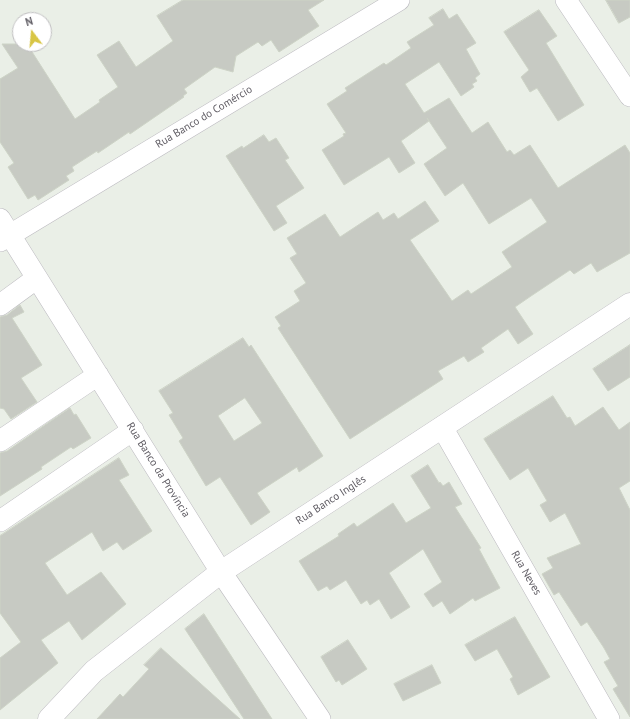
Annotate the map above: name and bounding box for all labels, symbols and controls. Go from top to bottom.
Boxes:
north arrow [12,12,52,52]
text: N [24,14,34,29]
street label: Rua Banco do Comércio [153,83,255,151]
street label: Rua Banco da Província [123,420,193,520]
street label: Rua Banco Inglês [294,472,368,528]
street label: Rua Neves [508,549,544,597]

